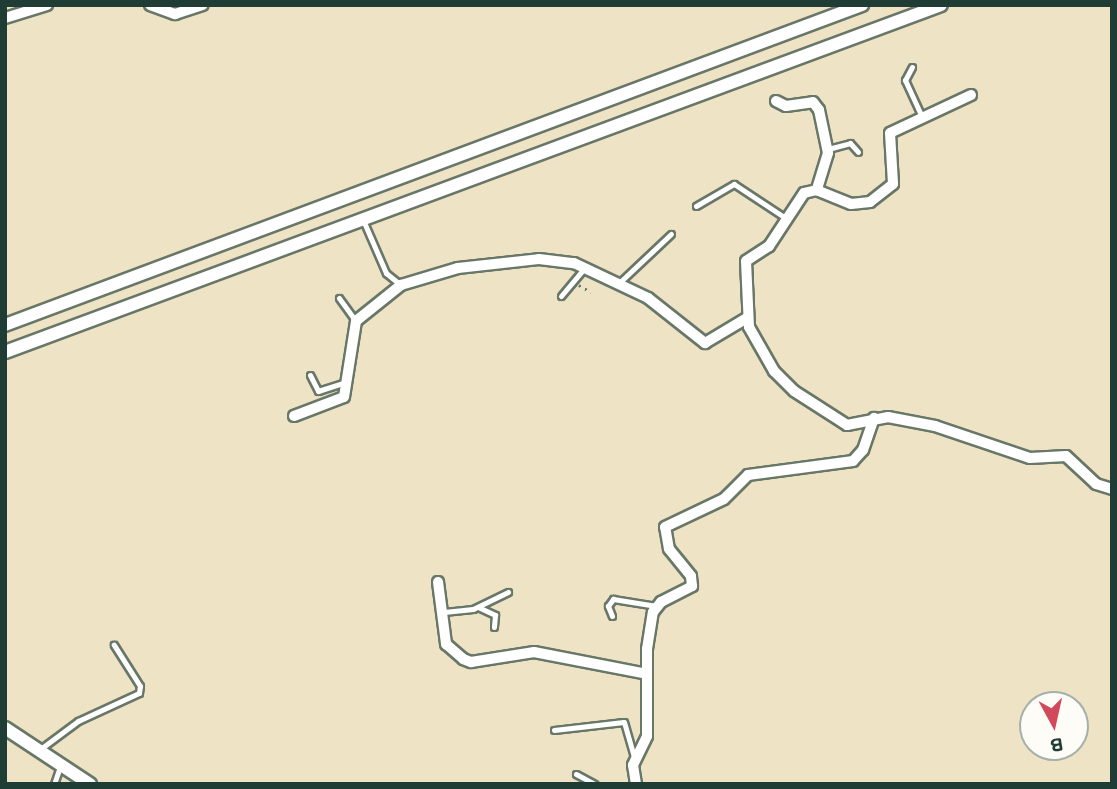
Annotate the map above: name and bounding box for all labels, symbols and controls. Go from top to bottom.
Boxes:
north arrow [1019,691,1089,761]
text: B [1049,733,1064,758]

